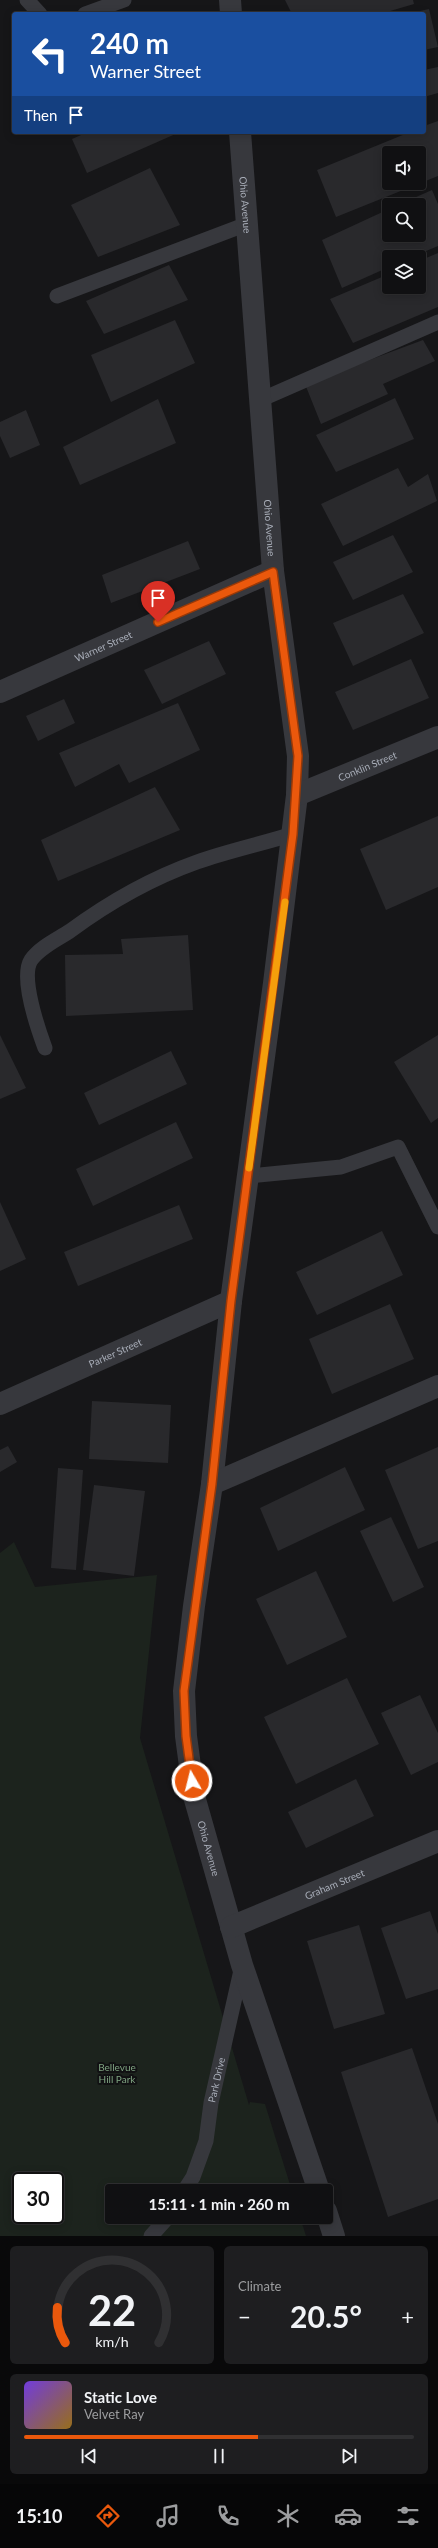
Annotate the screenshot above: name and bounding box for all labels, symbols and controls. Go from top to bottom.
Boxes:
text: 240 m [90,26,169,60]
icon: left [24,28,76,80]
text: Warner Street [90,60,201,82]
icon: arrive [65,104,87,126]
text: Then [24,106,57,124]
map controls [382,146,426,294]
button: sound [382,146,426,190]
street label: Ohio Avenue [237,176,254,234]
button: search [382,198,426,242]
button: layers [382,250,426,294]
street label: Ohio Avenue [262,499,278,557]
pin [141,581,175,622]
icon: arrive [147,587,169,609]
street label: Warner Street [73,628,134,664]
street label: Conklin Street [336,749,399,783]
street label: Parker Street [87,1335,144,1370]
position arrow [171,1760,213,1802]
street label: Ohio Avenue [195,1819,222,1877]
street label: Graham Street [303,1866,366,1902]
street label: Park Drive [205,2056,227,2104]
park label: Bellevue Hill Park [98,2061,136,2085]
speed limit sign: 30 [12,2172,64,2224]
text: 15:11 · 1 min · 260 m [149,2195,289,2213]
text: Climate [238,2278,281,2294]
text: 22 [88,2285,136,2335]
text: 20.5° [290,2298,362,2334]
text: − [238,2303,251,2330]
text: + [401,2303,414,2330]
text: km/h [95,2333,129,2350]
text: Static Love [84,2388,157,2406]
text: Velvet Ray [84,2406,144,2422]
icon: previous [78,2445,100,2467]
icon: pause [208,2445,230,2467]
icon: next [338,2445,360,2467]
icon: directions [94,2502,122,2530]
icon: music [154,2502,182,2530]
icon: phone [214,2502,242,2530]
icon: climate [274,2502,302,2530]
icon: car [334,2502,362,2530]
icon: filters [394,2502,422,2530]
text: 15:10 [16,2505,62,2527]

